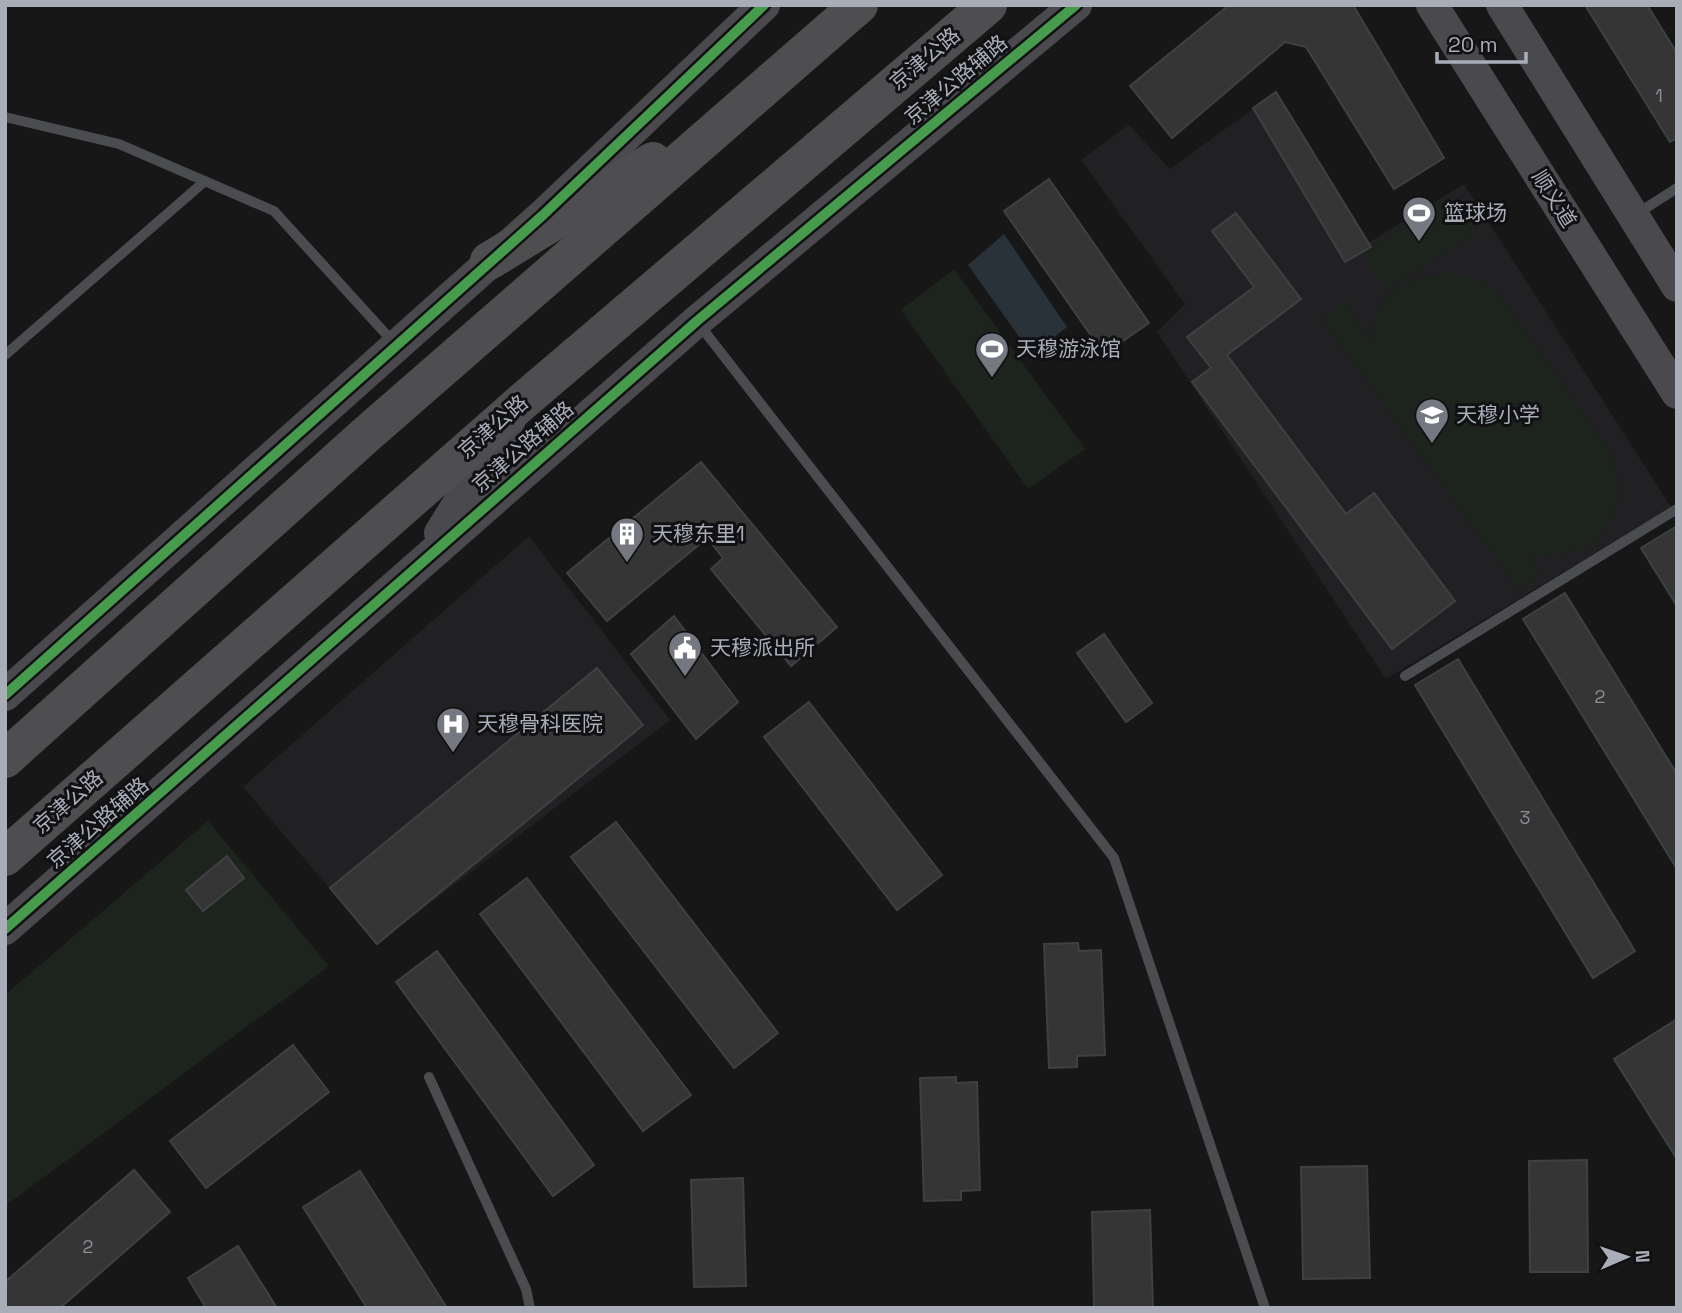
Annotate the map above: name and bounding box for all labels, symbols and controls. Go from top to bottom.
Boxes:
street label: 京津公路 [884,21,966,96]
scale bar [1437,21,1526,65]
street label: 京津公路辅路 [899,29,1013,130]
text: 20 m [1448,31,1498,58]
house number: 1 [1655,84,1663,107]
street label: 顺义道 [1526,165,1583,233]
sports icon: 篮球场 [1400,194,1438,243]
place label: 篮球场 [1444,199,1507,226]
sports icon: 天穆游泳馆 [973,330,1011,379]
place label: 天穆游泳馆 [1016,335,1121,362]
street label: 京津公路 [452,389,533,464]
street label: 京津公路辅路 [466,395,579,498]
school or university icon: 天穆小学 [1413,396,1451,445]
place label: 天穆小学 [1456,401,1540,428]
building icon: 天穆东里1 [608,515,646,564]
place label: 天穆东里1 [652,520,745,547]
public building icon: 天穆派出所 [666,629,704,678]
place label: 天穆派出所 [710,634,815,661]
house number: 2 [1595,685,1605,708]
hospital icon: 天穆骨科医院 [434,705,472,754]
place label: 天穆骨科医院 [477,710,603,737]
street label: 京津公路 [27,764,108,839]
street label: 京津公路辅路 [41,771,154,874]
house number: 3 [1520,806,1530,829]
north arrow [1591,1222,1661,1292]
house number: 2 [83,1235,93,1258]
text: N [1630,1250,1655,1263]

